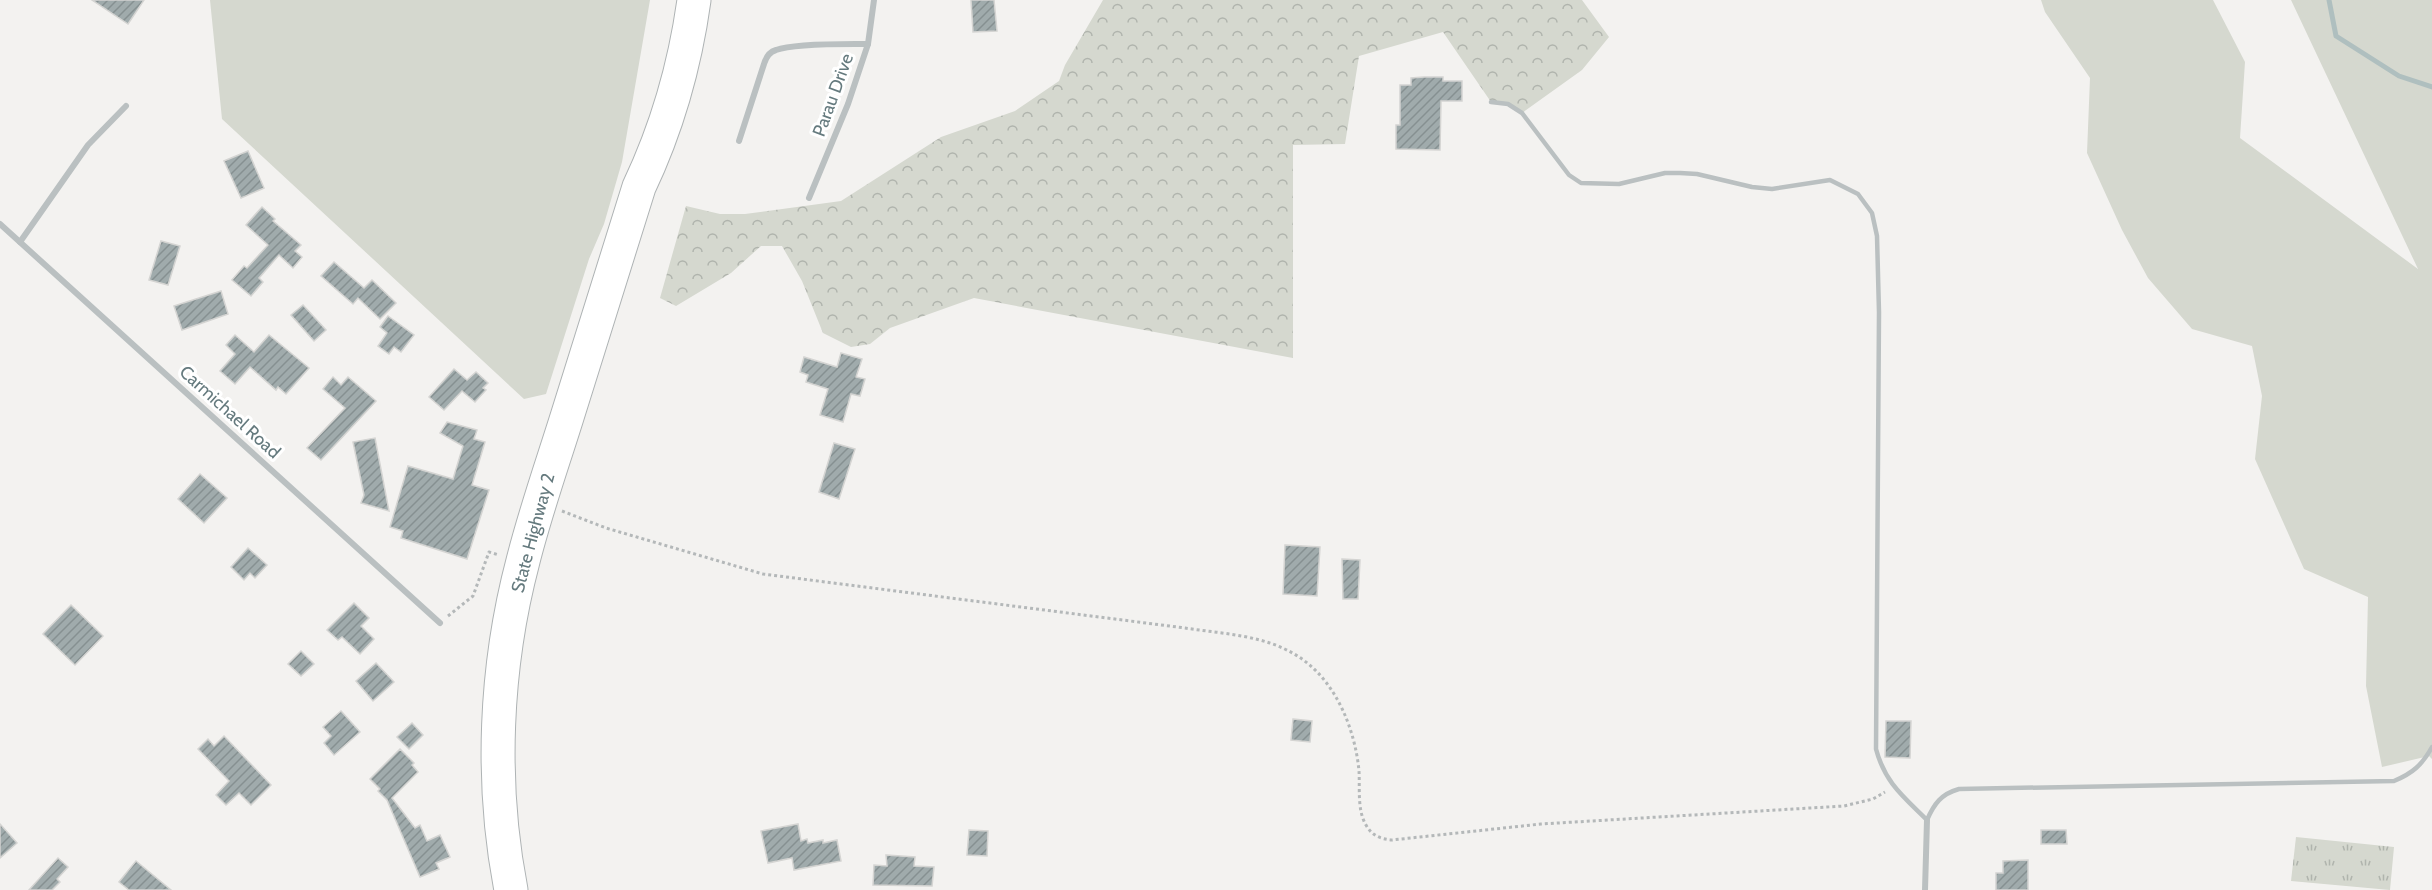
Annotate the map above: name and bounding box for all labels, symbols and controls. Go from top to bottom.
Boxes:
street label: Parau Drive [808,50,858,140]
street label: Carmichael Road [175,361,285,463]
street label: State Highway 2 [506,471,560,595]

